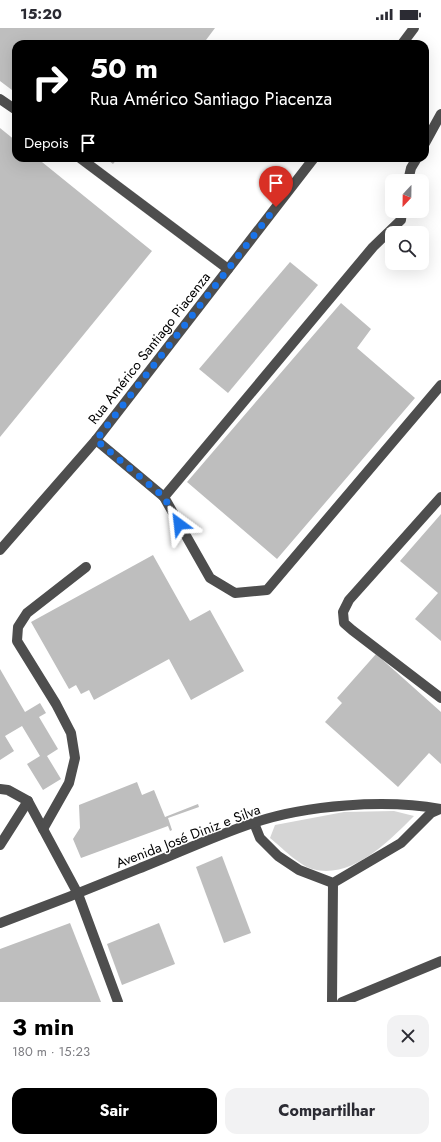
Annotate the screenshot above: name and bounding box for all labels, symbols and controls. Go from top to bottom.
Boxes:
text: 15:20 [20,3,62,25]
text: 50 m [90,48,158,89]
icon: right [24,56,76,108]
text: Rua Américo Santiago Piacenza [90,86,332,112]
text: Depois [24,132,69,154]
icon: arrive [77,132,99,154]
pin [259,166,293,207]
icon: arrive [265,172,287,194]
north arrow [385,174,429,218]
map controls [385,174,429,270]
button: search [385,226,429,270]
street label: Rua Américo Santiago Piacenza [83,268,215,428]
position arrow [158,503,200,545]
street label: Avenida José Diniz e Silva [113,799,263,873]
text: 3 min [12,1009,74,1044]
button: close [387,1015,429,1057]
text: 180 m · 15:23 [12,1042,90,1061]
button: Sair [12,1088,217,1134]
button: Compartilhar [225,1088,429,1134]

